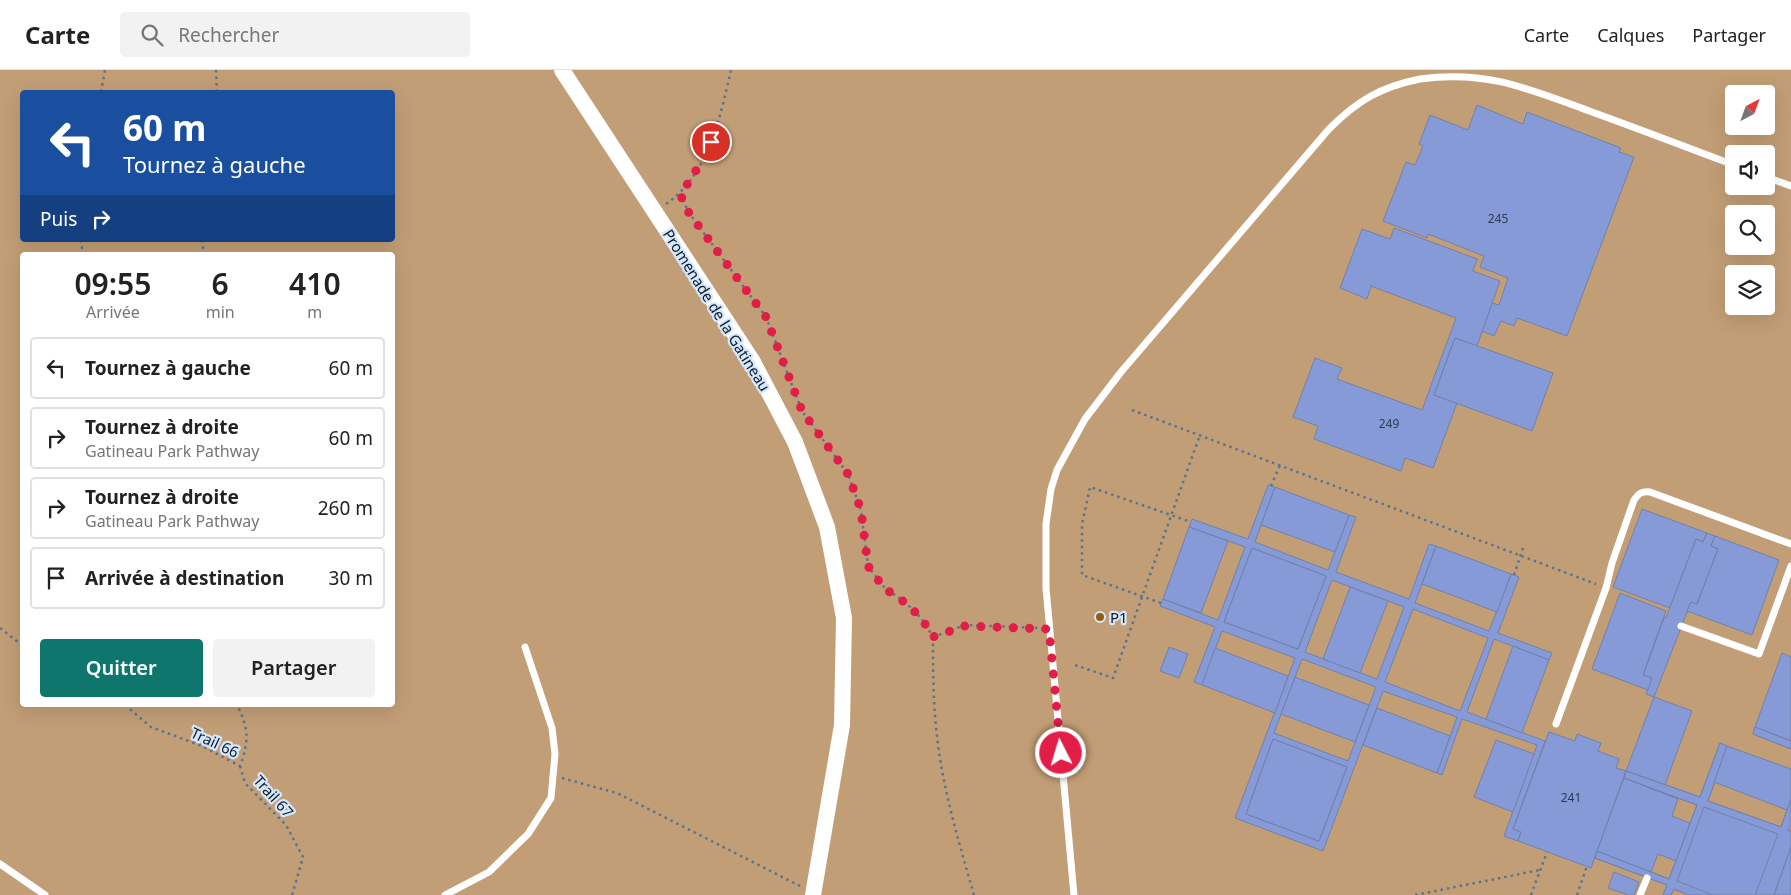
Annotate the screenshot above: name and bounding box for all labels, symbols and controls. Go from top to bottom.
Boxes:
search box [120,12,470,57]
text: Carte [25,18,90,51]
icon: search [138,21,166,49]
text: Rechercher [178,22,279,48]
text: Carte [1524,23,1569,47]
text: Calques [1597,23,1664,47]
text: Partager [1692,23,1766,47]
north arrow [1725,85,1775,135]
map controls [1725,85,1775,315]
text: 60 m [123,104,206,151]
icon: left [40,110,105,175]
pin [690,121,732,163]
icon: arrive [697,128,725,156]
button: sound [1725,145,1775,195]
text: Tournez à gauche [123,149,306,179]
icon: right [87,205,115,233]
button: search [1725,205,1775,255]
text: Puis [40,206,77,232]
house number: 245 [1488,210,1508,227]
street label: Promenade de la Gatineau [659,225,775,395]
text: 09:55 [74,263,151,304]
text: 6 [212,263,229,304]
text: 410 [289,263,341,304]
button: layers [1725,265,1775,315]
text: Arrivée [86,301,140,323]
text: min [206,301,235,323]
text: m [307,301,322,323]
icon: left [42,354,70,382]
text: Tournez à gauche [85,355,251,381]
text: 60 m [329,355,373,381]
text: Tournez à droite [85,414,239,440]
house number: 249 [1379,415,1399,432]
icon: right [42,424,70,452]
text: 60 m [329,425,373,451]
text: Gatineau Park Pathway [85,440,259,462]
text: Tournez à droite [85,484,239,510]
icon: right [42,494,70,522]
text: 260 m [318,495,373,521]
text: Gatineau Park Pathway [85,510,259,532]
icon: arrive [42,564,70,592]
text: Arrivée à destination [85,565,284,591]
text: 30 m [329,565,373,591]
place label: P1 [1110,607,1128,627]
marker: P1 [1094,611,1106,623]
button: Quitter [40,639,203,697]
button: Partager [213,639,375,697]
street label: Trail 66 [188,722,242,762]
position arrow [1034,726,1086,778]
street label: Trail 67 [250,770,298,822]
house number: 241 [1561,789,1581,806]

